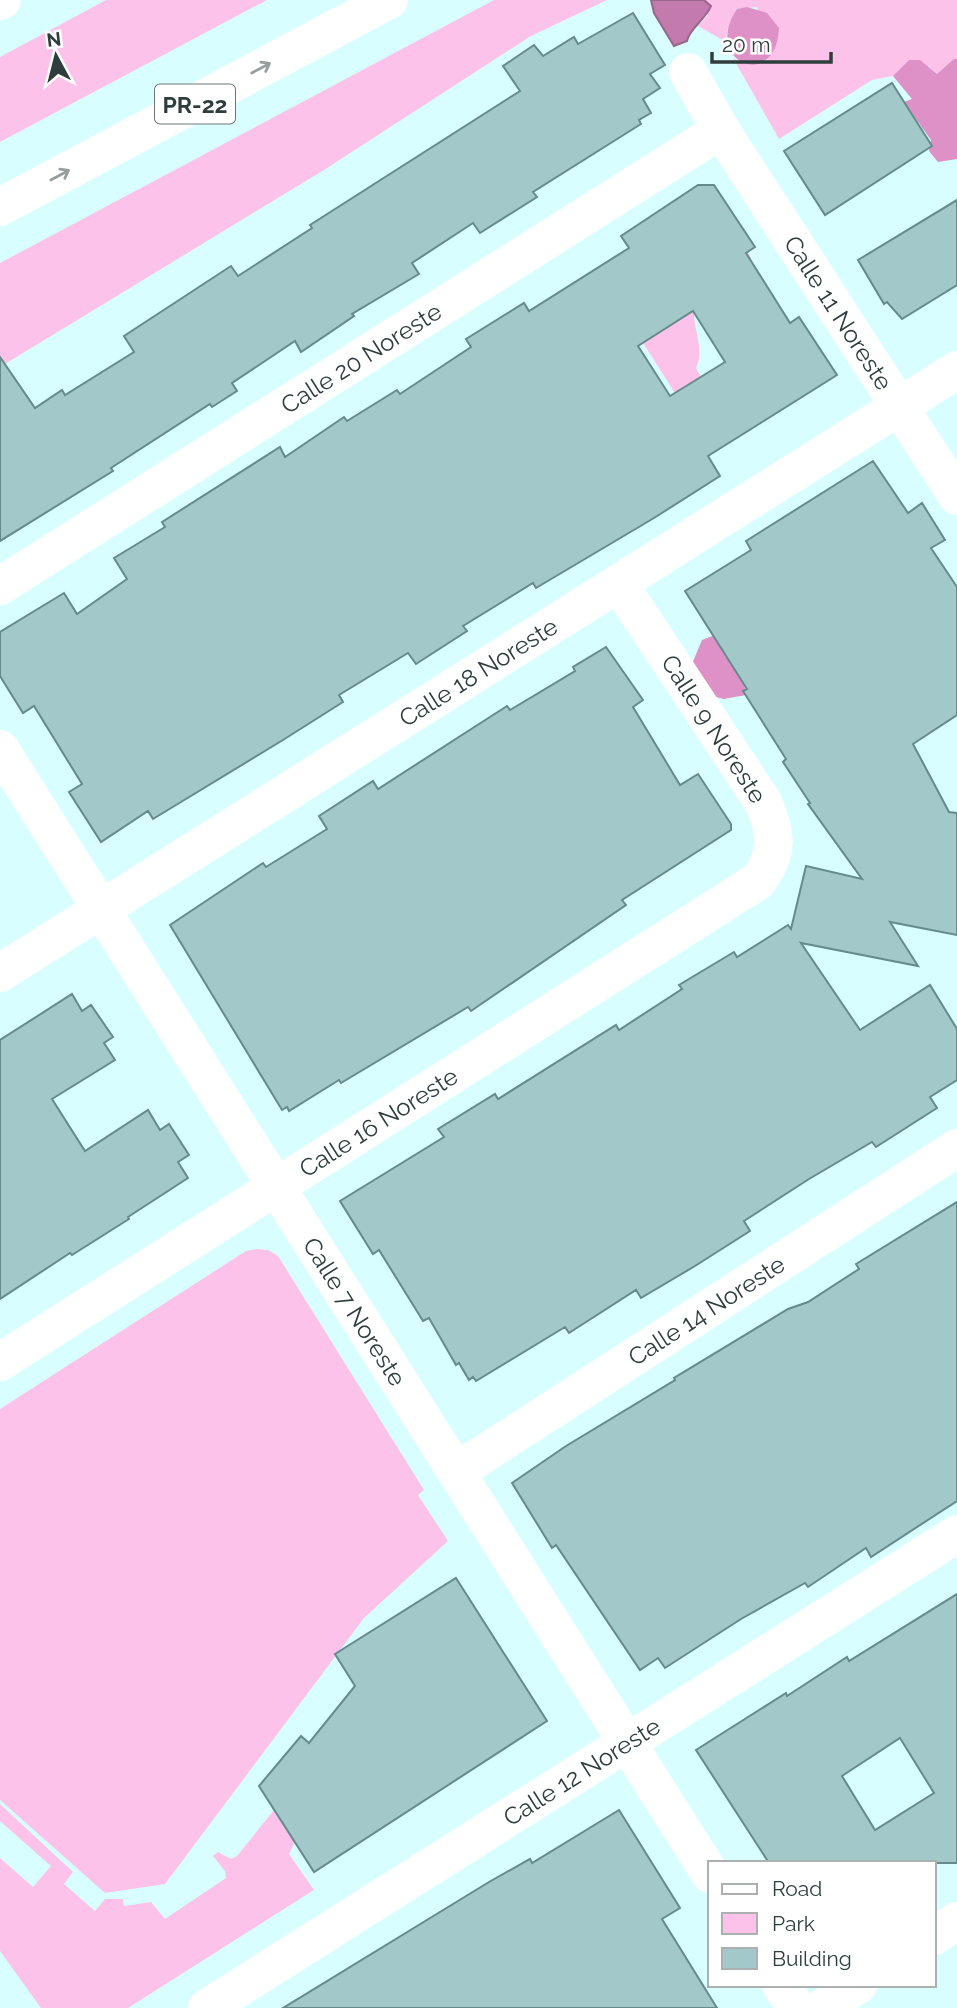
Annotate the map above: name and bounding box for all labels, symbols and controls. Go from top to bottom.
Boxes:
north arrow [21,21,91,91]
scale bar [712,21,831,65]
text: N [45,27,62,51]
text: 20 m [722,32,770,57]
one-way arrow [250,61,271,75]
road number: PR-22 [155,85,235,124]
one-way arrow [49,168,70,182]
street label: Calle 11 Noreste [778,230,899,395]
street label: Calle 20 Noreste [275,296,447,419]
street label: Calle 18 Noreste [393,611,563,733]
street label: Calle 9 Noreste [655,649,773,809]
street label: Calle 16 Noreste [294,1061,463,1183]
street label: Calle 7 Noreste [297,1232,413,1391]
street label: Calle 14 Noreste [623,1249,790,1371]
street label: Calle 12 Noreste [498,1711,665,1832]
legend [708,1861,936,1987]
text: Road [772,1876,822,1901]
text: Park [772,1911,815,1936]
text: Building [772,1946,852,1971]

